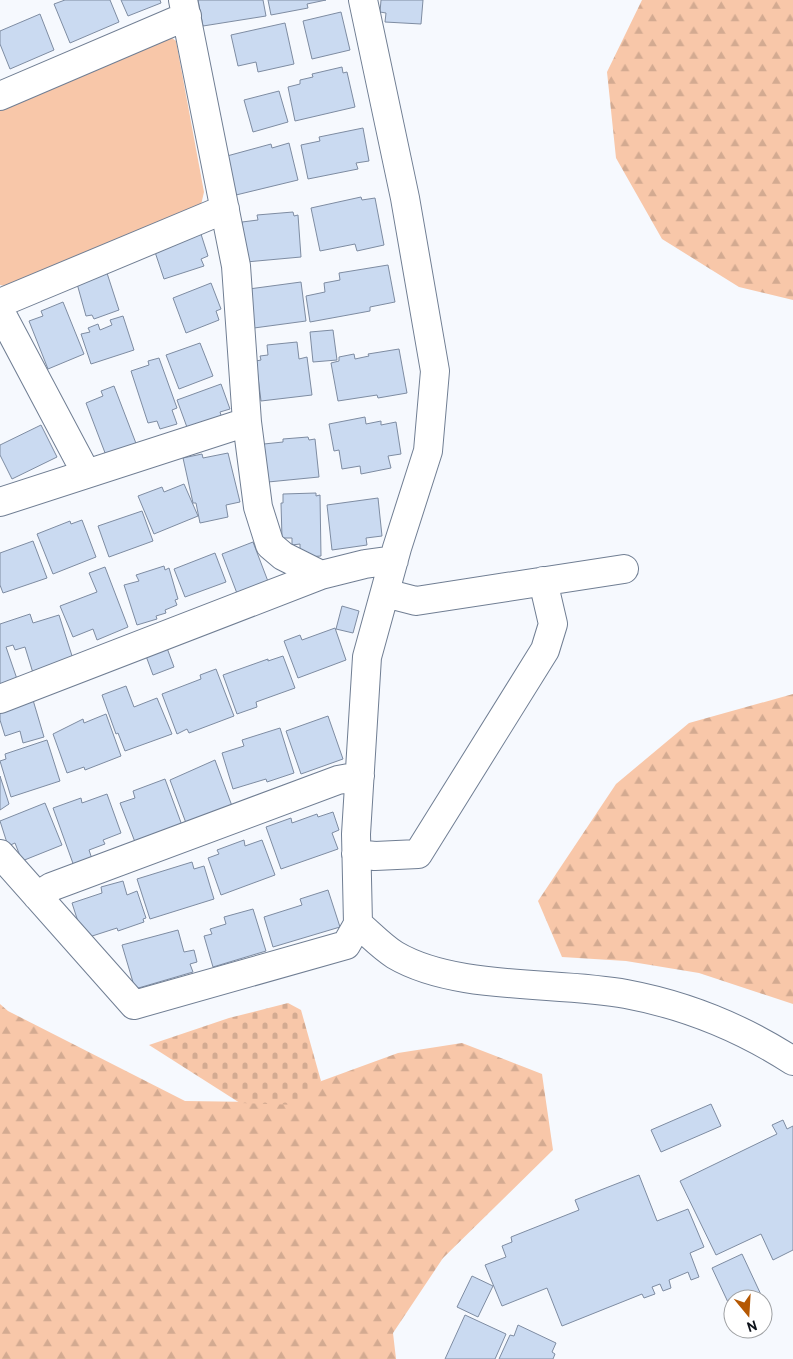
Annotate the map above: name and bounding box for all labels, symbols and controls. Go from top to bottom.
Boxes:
north arrow [723,1289,773,1339]
text: N [744,1315,759,1335]

